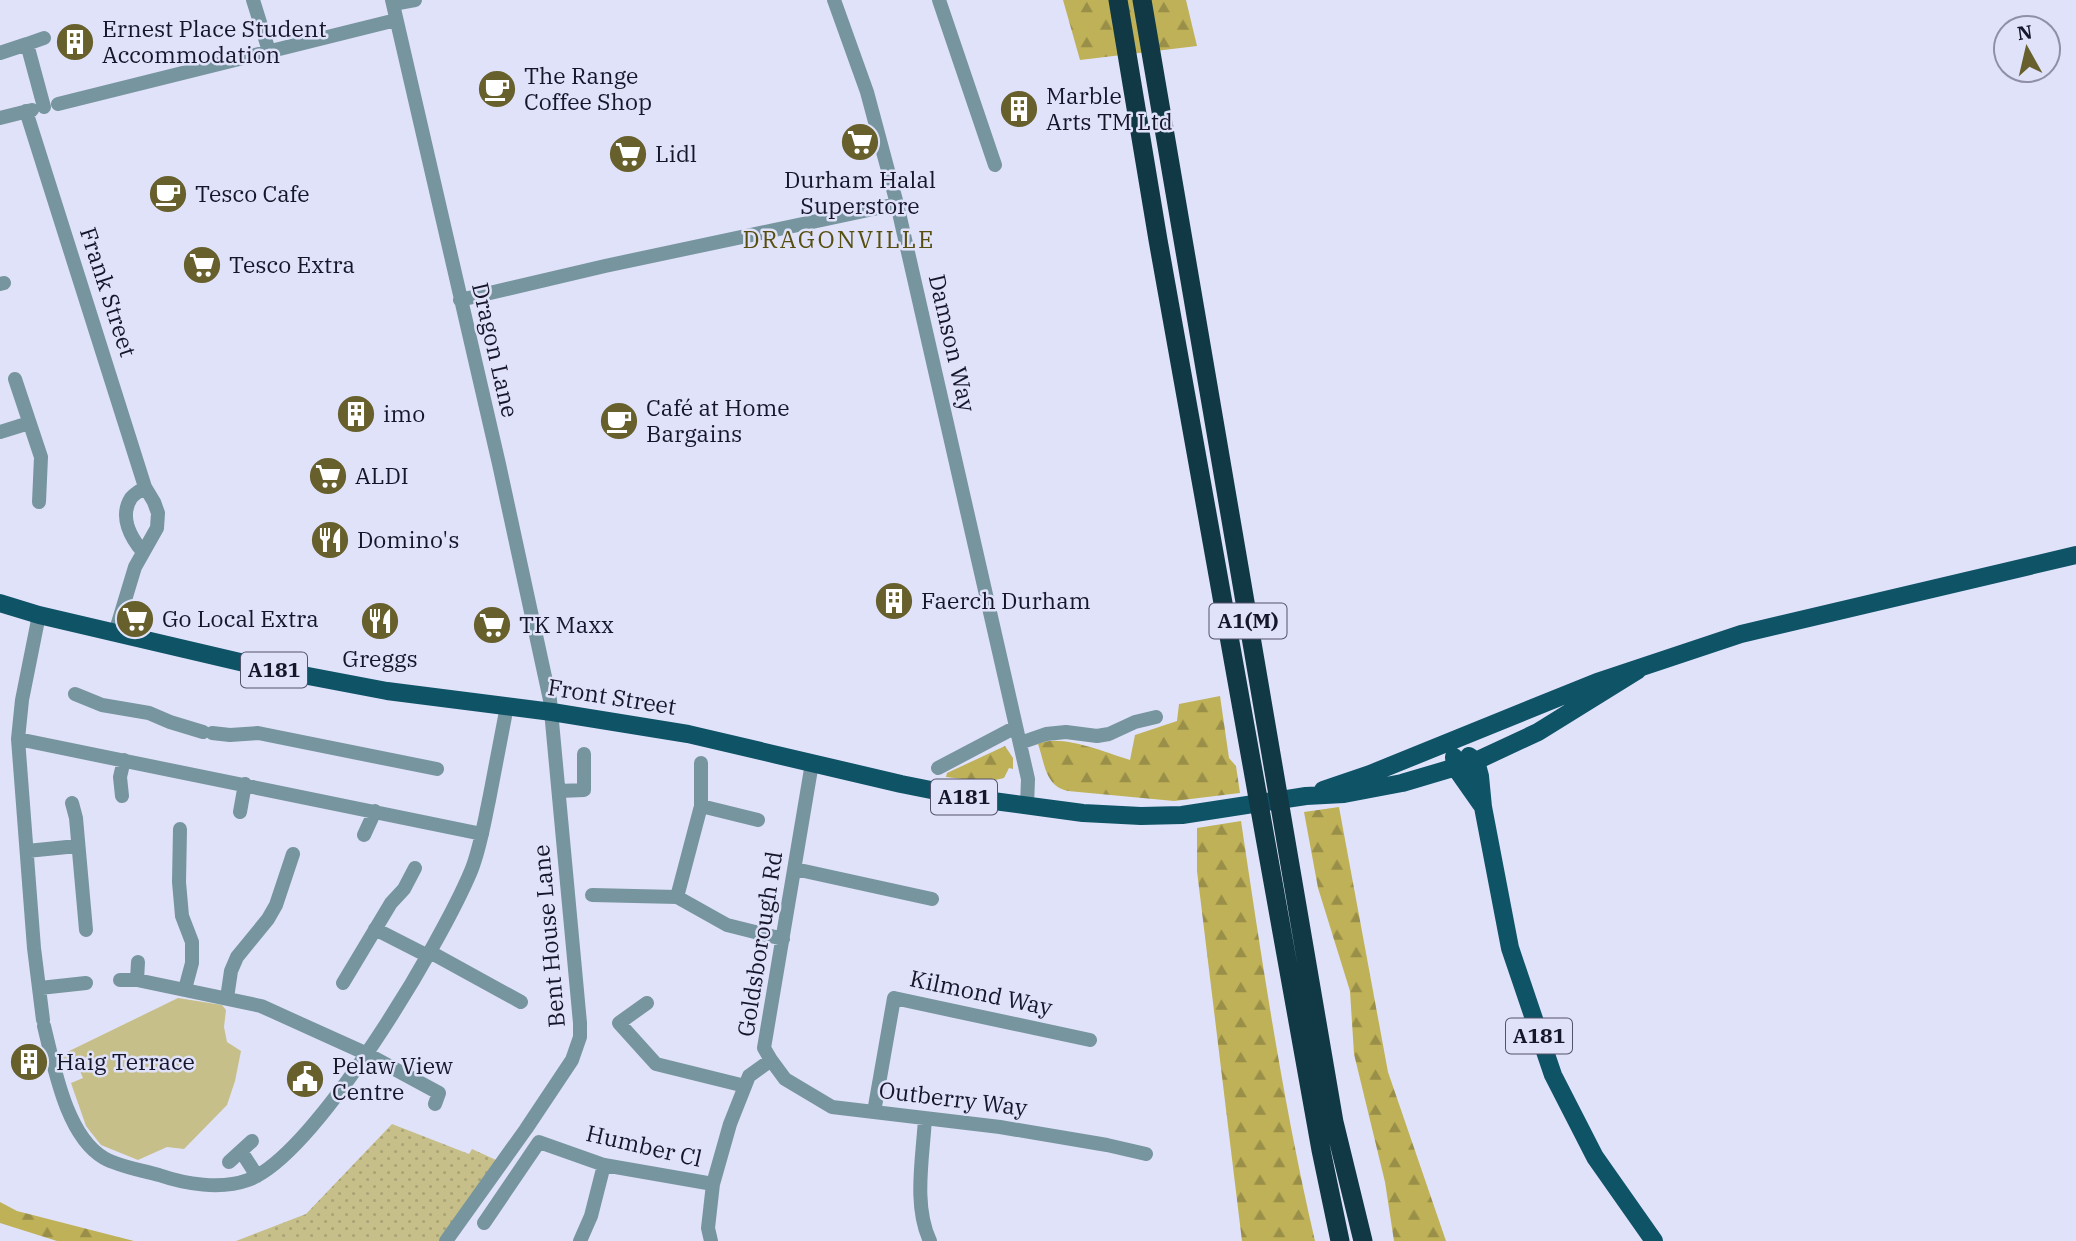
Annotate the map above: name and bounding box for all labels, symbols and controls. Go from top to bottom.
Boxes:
place label: Ernest Place Student Accommodation [102,13,327,69]
north arrow [1992,14,2062,84]
text: N [2016,19,2034,45]
building icon: Ernest Place Student Accommodation [54,21,96,63]
place label: The Range Coffee Shop [524,60,652,116]
cafe icon: The Range Coffee Shop [476,68,518,110]
place label: Marble Arts TM Ltd [1046,80,1173,136]
building icon: Marble Arts TM Ltd [998,88,1040,130]
supermarket icon: Durham Halal Superstore [839,121,881,163]
supermarket icon: Lidl [607,133,649,175]
place label: Lidl [655,138,697,168]
place label: Durham Halal Superstore [784,164,936,220]
cafe icon: Tesco Cafe [147,173,189,215]
place label: Tesco Cafe [195,178,310,208]
street label: Frank Street [74,223,144,360]
district label: DRAGONVILLE [743,223,935,255]
supermarket icon: Tesco Extra [181,244,223,286]
place label: Tesco Extra [229,249,355,279]
street label: Damson Way [923,271,984,415]
street label: Dragon Lane [466,279,526,420]
place label: Café at Home Bargains [646,392,790,448]
building icon: imo [335,393,377,435]
place label: imo [383,398,425,428]
cafe icon: Café at Home Bargains [598,400,640,442]
supermarket icon: ALDI [307,455,349,497]
place label: ALDI [355,460,409,490]
restaurant icon: Domino's [309,519,351,561]
place label: Domino's [357,524,459,554]
building icon: Faerch Durham [873,580,915,622]
place label: Faerch Durham [921,585,1091,615]
supermarket icon: Go Local Extra [114,598,156,640]
restaurant icon: Greggs [359,600,401,642]
place label: Go Local Extra [162,603,319,633]
supermarket icon: TK Maxx [471,604,513,646]
road number: A1(M) [1210,604,1286,638]
place label: TK Maxx [519,609,614,639]
place label: Greggs [342,643,418,673]
road number: A181 [241,652,307,688]
street label: Front Street [546,671,679,721]
road number: A181 [931,780,997,814]
street label: Bent House Lane [525,843,571,1029]
street label: Goldsborough Rd [730,849,788,1039]
street label: Kilmond Way [907,962,1056,1022]
road number: A181 [1506,1018,1572,1054]
building icon: Haig Terrace [8,1041,50,1083]
place label: Haig Terrace [56,1046,195,1076]
place label: Pelaw View Centre [332,1050,453,1106]
public building icon: Pelaw View Centre [284,1058,326,1100]
street label: Outberry Way [877,1074,1030,1122]
street label: Humber Cl [583,1117,705,1173]

